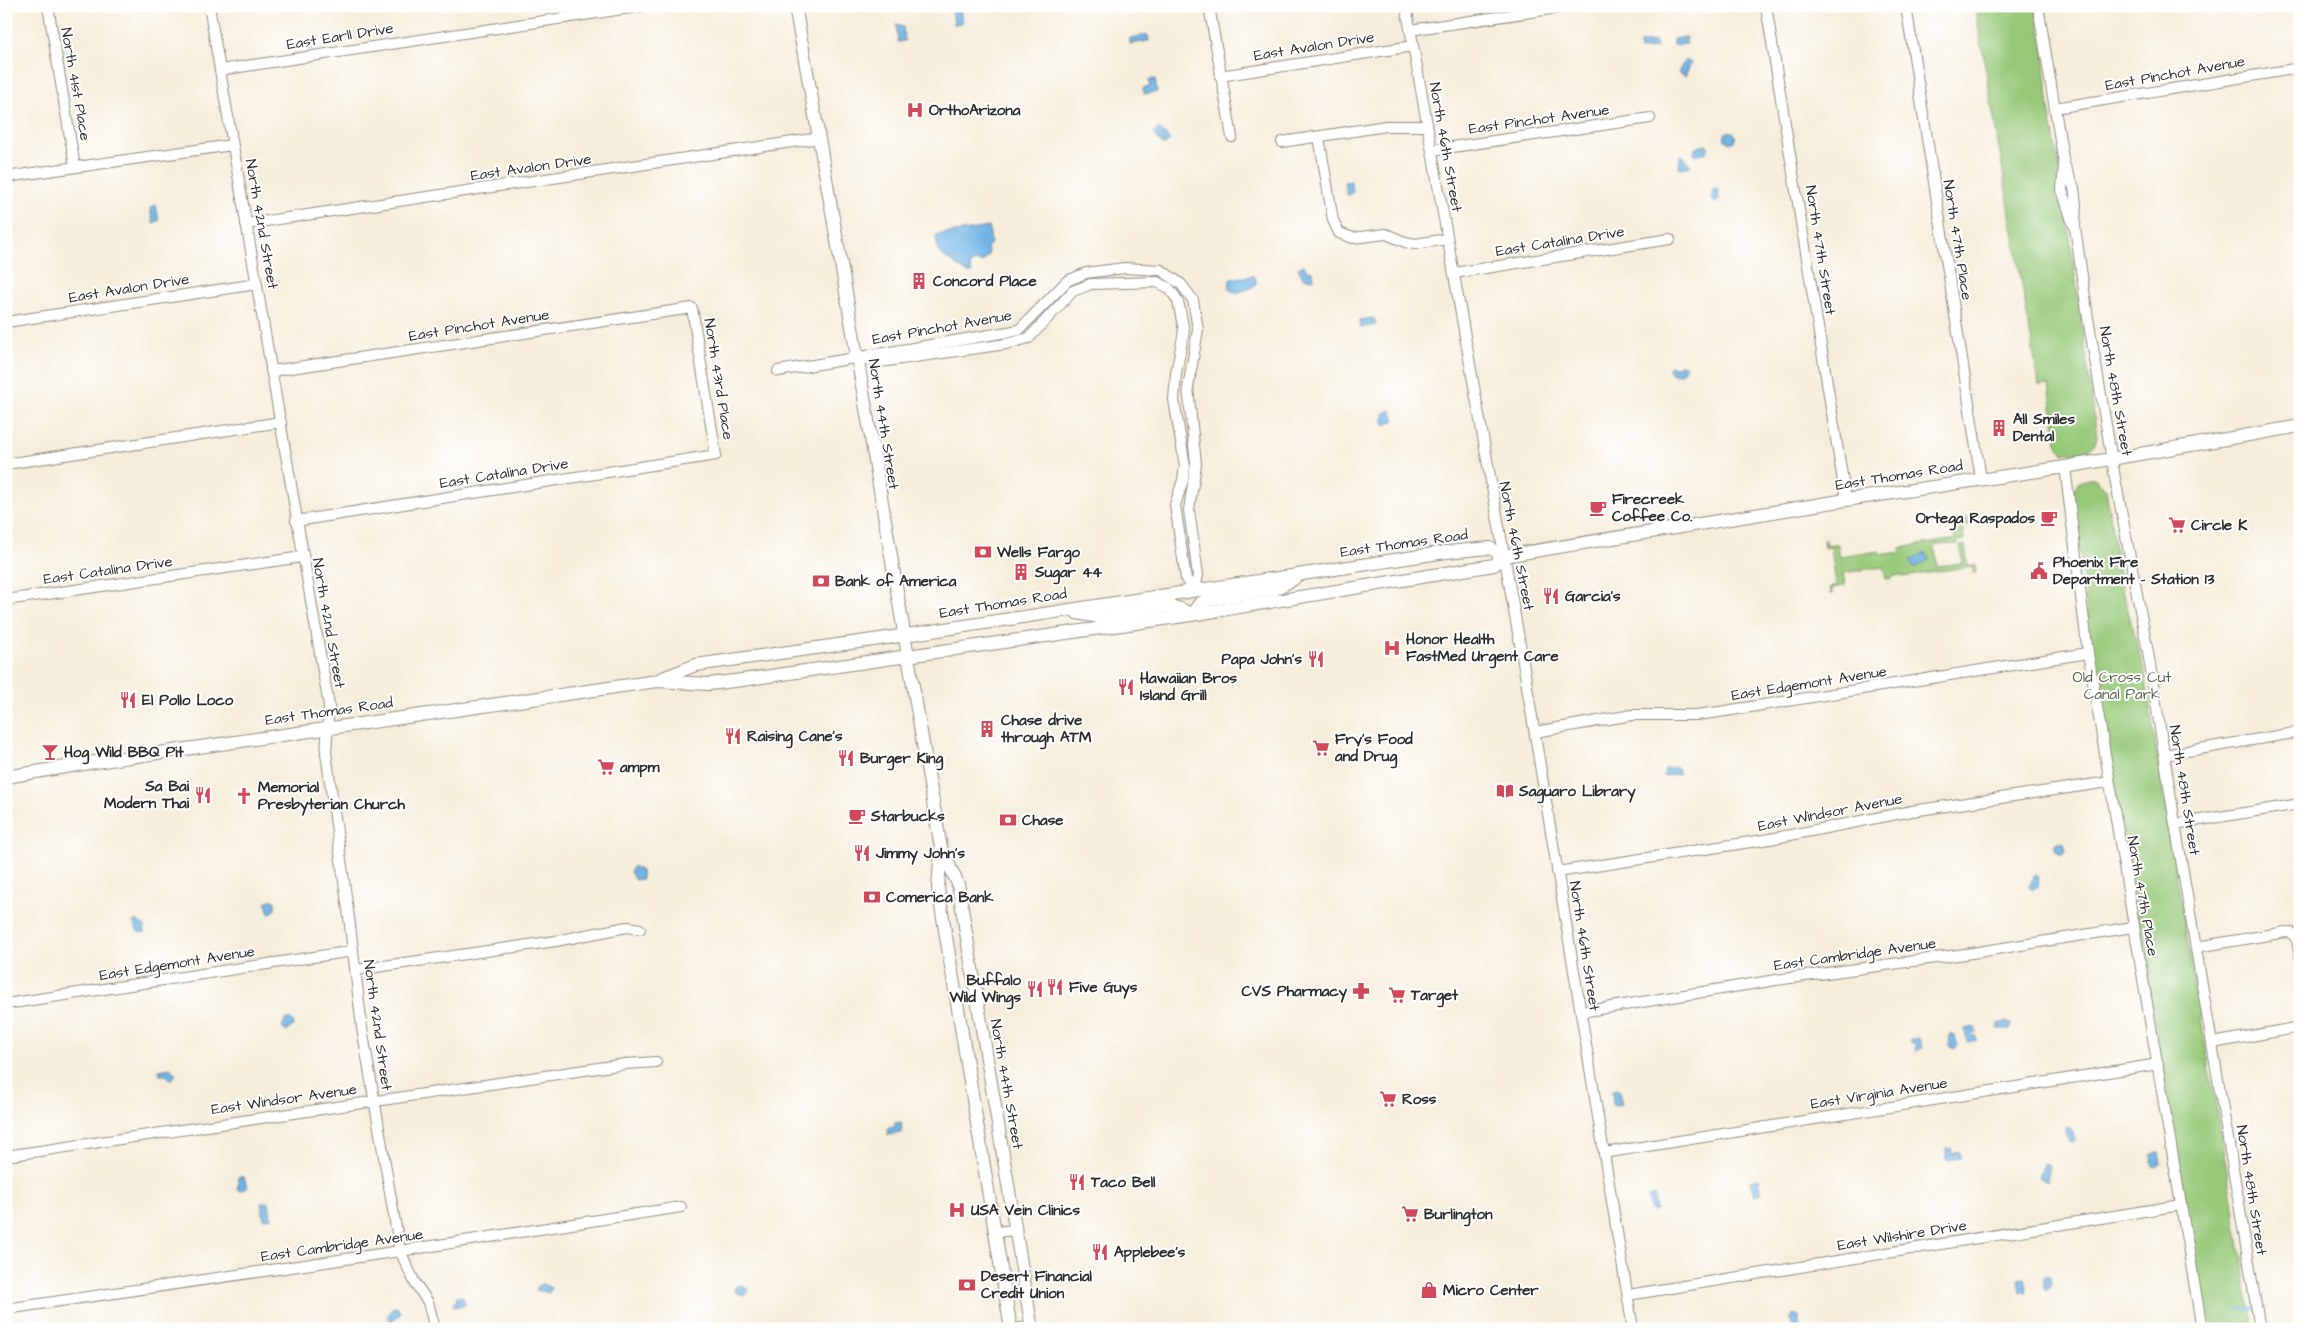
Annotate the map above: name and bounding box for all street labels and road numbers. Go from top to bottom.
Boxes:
street label: East Earll Drive [285,18,395,55]
street label: North 41st Place [55,26,96,142]
street label: East Avalon Drive [1252,27,1376,66]
street label: East Pinchot Avenue [2104,51,2247,96]
street label: North 46th Street [1424,81,1467,213]
street label: East Pinchot Avenue [1467,99,1611,140]
street label: East Avalon Drive [469,149,593,186]
street label: North 42nd Street [240,157,283,291]
street label: North 47th Place [1938,178,1977,302]
street label: North 47th Street [1800,184,1841,316]
street label: East Catalina Drive [1494,221,1626,262]
street label: East Avalon Drive [67,269,191,308]
street label: East Pinchot Avenue [408,304,551,347]
street label: East Pinchot Avenue [871,305,1014,350]
street label: North 43rd Place [699,317,738,441]
street label: North 48th Street [2094,325,2137,458]
street label: North 44th Street [863,357,904,491]
street label: East Catalina Drive [438,453,570,494]
street label: East Thomas Road [1834,455,1965,496]
street label: North 46th Street [1494,480,1539,612]
street label: East Thomas Road [1339,524,1470,563]
street label: East Catalina Drive [42,551,174,590]
street label: North 42nd Street [307,556,350,690]
street label: East Thomas Road [938,583,1069,624]
street label: East Edgemont Avenue [1730,661,1888,707]
street label: East Thomas Road [264,692,395,731]
street label: North 48th Street [2164,724,2205,857]
street label: East Windsor Avenue [1756,788,1904,837]
street label: North 47th Place [2122,834,2163,958]
street label: North 46th Street [1564,880,1605,1012]
street label: East Cambridge Avenue [1773,933,1938,977]
street label: East Edgemont Avenue [98,941,256,987]
street label: North 42nd Street [358,958,397,1092]
street label: North 44th Street [985,1017,1028,1151]
street label: East Virginia Avenue [1809,1072,1949,1116]
street label: East Windsor Avenue [210,1079,358,1120]
street label: North 48th Street [2231,1124,2272,1257]
street label: East Wilshire Drive [1836,1215,1968,1256]
street label: East Cambridge Avenue [260,1224,425,1268]

